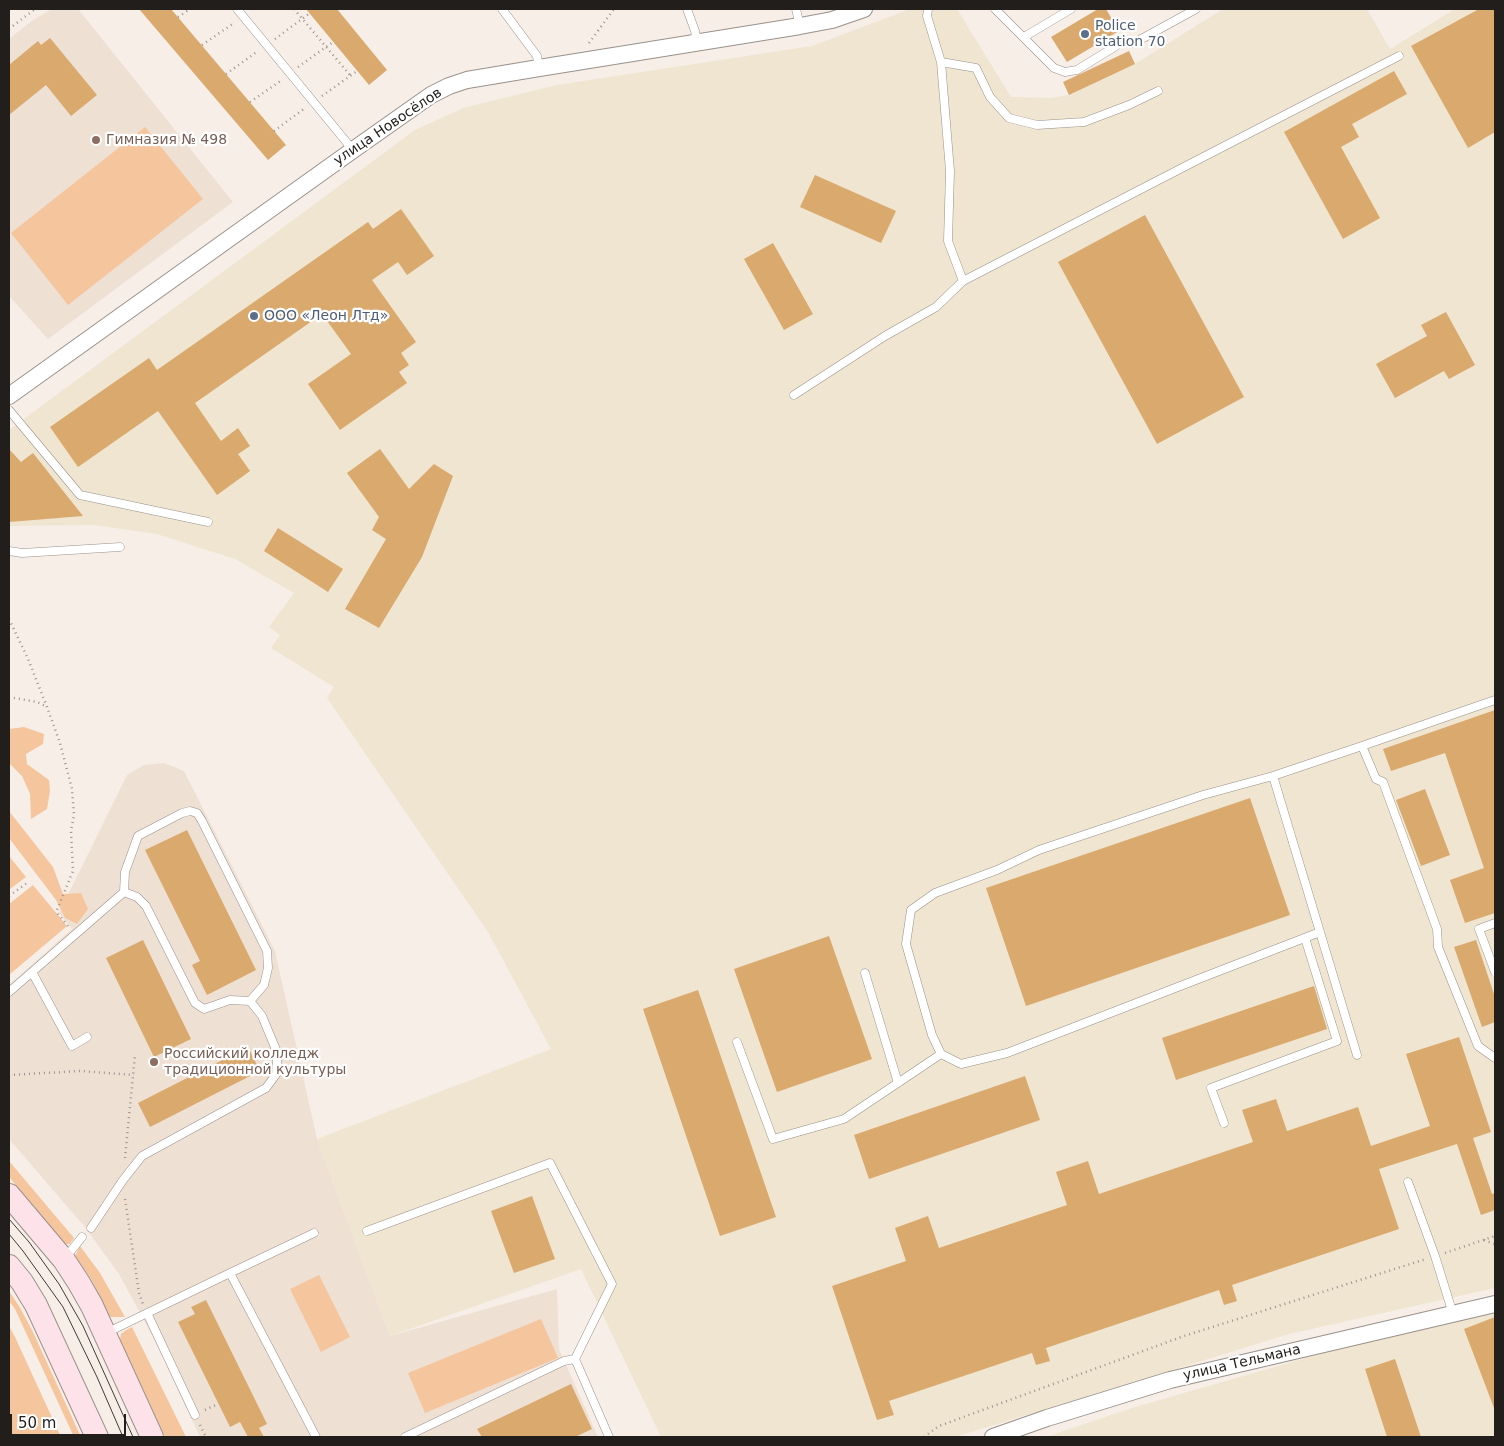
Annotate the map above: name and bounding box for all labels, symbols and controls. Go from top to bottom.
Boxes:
place label: Police station 70 [1095,18,1165,50]
marker: Police station 70 [1079,28,1091,40]
street label: улица Новосёлов [331,85,445,169]
place label: Гимназия № 498 [106,132,227,148]
marker: Гимназия № 498 [90,134,102,146]
place label: ООО «Леон Лтд» [264,308,388,324]
marker: ООО «Леон Лтд» [248,310,260,322]
place label: Российский колледж традиционной культуры [164,1046,346,1078]
marker: Российский колледж традиционной культуры [148,1056,160,1068]
street label: улица Тельмана [1182,1341,1302,1385]
scale bar [12,1404,129,1436]
text: 50 m [18,1414,56,1432]

